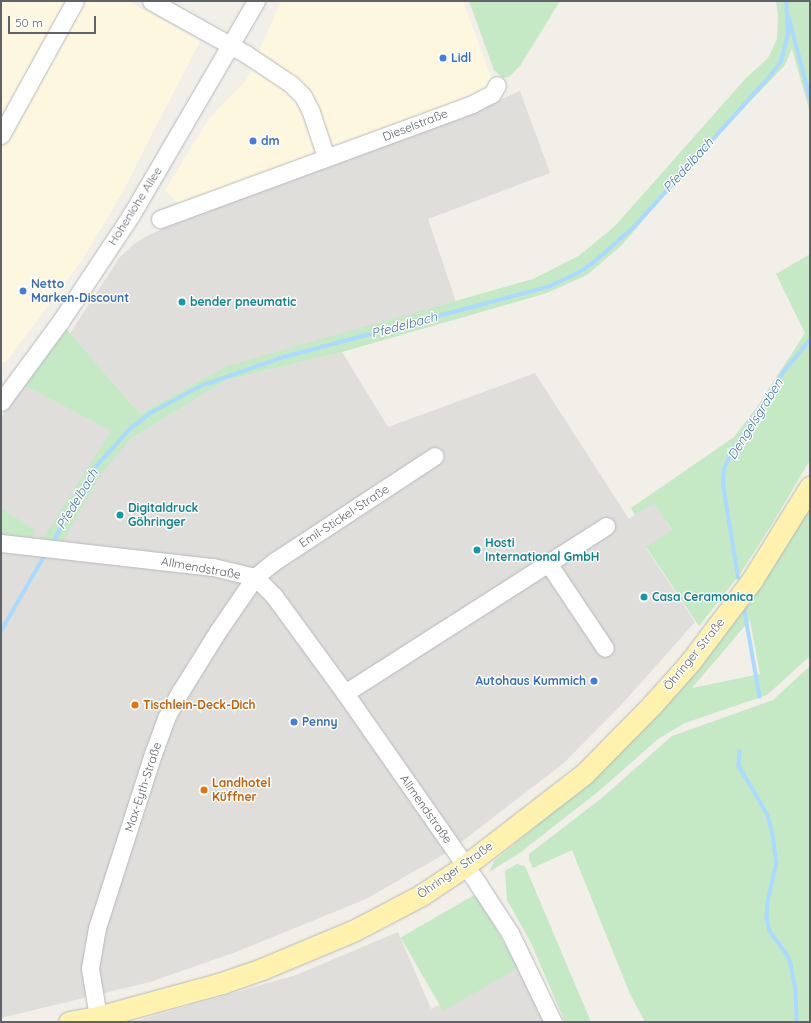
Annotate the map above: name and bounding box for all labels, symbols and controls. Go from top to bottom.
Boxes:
scale bar [10,8,98,34]
text: 50 m [15,15,43,30]
place label: Lidl [451,51,471,65]
marker: Lidl [438,53,448,63]
street label: Dieselstraße [380,106,450,144]
place label: dm [261,134,280,148]
water label: Pfedelbach [660,135,716,195]
marker: dm [248,136,258,146]
street label: Hohenlohe Allee [105,164,165,248]
place label: Netto Marken-Discount [31,277,129,305]
marker: Netto Marken-Discount [18,286,28,296]
place label: bender pneumatic [190,295,296,309]
marker: bender pneumatic [177,297,187,307]
water label: Pfedelbach [369,309,439,341]
water label: Dengelsgraben [724,376,786,462]
water label: Pfedelbach [53,466,101,532]
street label: Emil-Stickel-Straße [296,482,392,550]
place label: Digitaldruck Göhringer [128,501,198,529]
marker: Digitaldruck Göhringer [115,510,125,520]
place label: Hosti International GmbH [485,536,599,564]
marker: Hosti International GmbH [472,545,482,555]
street label: Allmendstraße [160,554,242,582]
place label: Casa Ceramonica [652,590,753,604]
marker: Casa Ceramonica [639,592,649,602]
street label: Öhringer Straße [661,615,727,693]
place label: Autohaus Kummich [475,674,586,688]
marker: Autohaus Kummich [589,676,599,686]
place label: Tischlein-Deck-Dich [143,698,256,712]
marker: Tischlein-Deck-Dich [130,700,140,710]
place label: Penny [302,715,337,729]
marker: Penny [289,717,299,727]
street label: Max-Eyth-Straße [122,740,164,834]
street label: Allmendstraße [397,772,455,846]
place label: Landhotel Küffner [212,776,271,804]
marker: Landhotel Küffner [199,785,209,795]
street label: Öhringer Straße [415,839,495,901]

